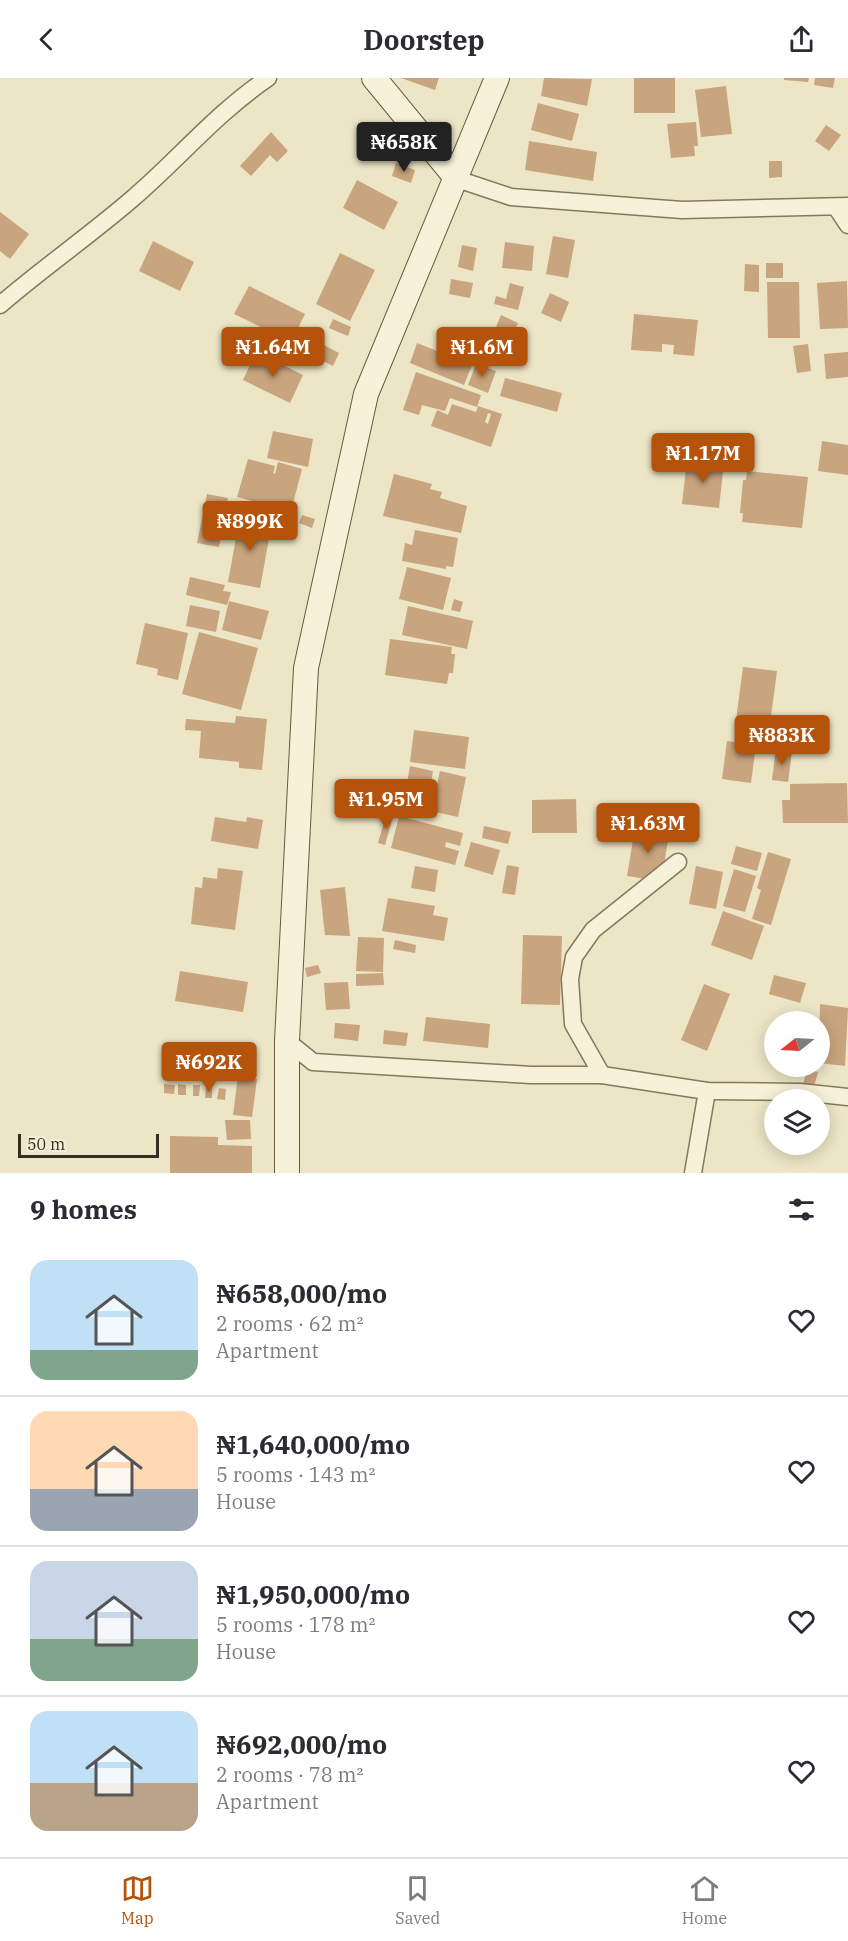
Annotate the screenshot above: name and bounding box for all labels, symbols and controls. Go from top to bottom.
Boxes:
text: Doorstep [363,22,485,57]
icon: back [30,23,63,56]
icon: share [785,23,818,56]
pin: ₦658K [362,122,446,173]
text: ₦658K [371,128,437,155]
pin: ₦1.64M [224,327,322,378]
pin: ₦1.6M [440,327,524,378]
text: ₦1.64M [236,333,311,360]
text: ₦1.6M [451,333,514,360]
pin: ₦1.17M [654,433,752,484]
text: ₦1.17M [666,439,741,466]
pin: ₦899K [208,501,292,552]
text: ₦899K [217,507,283,534]
pin: ₦883K [740,715,824,766]
text: ₦883K [749,721,815,748]
pin: ₦1.95M [337,779,435,830]
text: ₦1.95M [349,785,424,812]
pin: ₦1.63M [599,803,697,854]
text: ₦1.63M [611,809,686,836]
north arrow [764,1011,830,1077]
map controls [764,1011,830,1155]
pin: ₦692K [167,1042,251,1093]
text: ₦692K [176,1048,242,1075]
button: layers [764,1089,830,1155]
scale bar [18,1131,159,1158]
text: 50 m [27,1134,65,1154]
text: 9 homes [30,1192,137,1226]
icon: filters [785,1193,818,1226]
text: ₦658,000/mo [216,1276,387,1310]
icon: home [78,1284,150,1356]
icon: heart [785,1304,818,1337]
text: 2 rooms · 62 m² [216,1310,363,1337]
text: Apartment [216,1337,319,1364]
text: ₦1,640,000/mo [216,1427,410,1461]
icon: home [78,1435,150,1507]
icon: heart [785,1455,818,1488]
text: 5 rooms · 143 m² [216,1461,375,1488]
text: House [216,1488,276,1515]
text: ₦1,950,000/mo [216,1577,410,1611]
icon: home [78,1585,150,1657]
icon: heart [785,1605,818,1638]
text: 5 rooms · 178 m² [216,1611,375,1638]
text: House [216,1638,276,1665]
text: ₦692,000/mo [216,1727,387,1761]
icon: home [78,1735,150,1807]
icon: heart [785,1755,818,1788]
text: 2 rooms · 78 m² [216,1761,363,1788]
text: Apartment [216,1788,319,1815]
tab: Map [121,1872,154,1928]
tab: Saved [395,1872,440,1928]
tab: Home [682,1872,727,1928]

